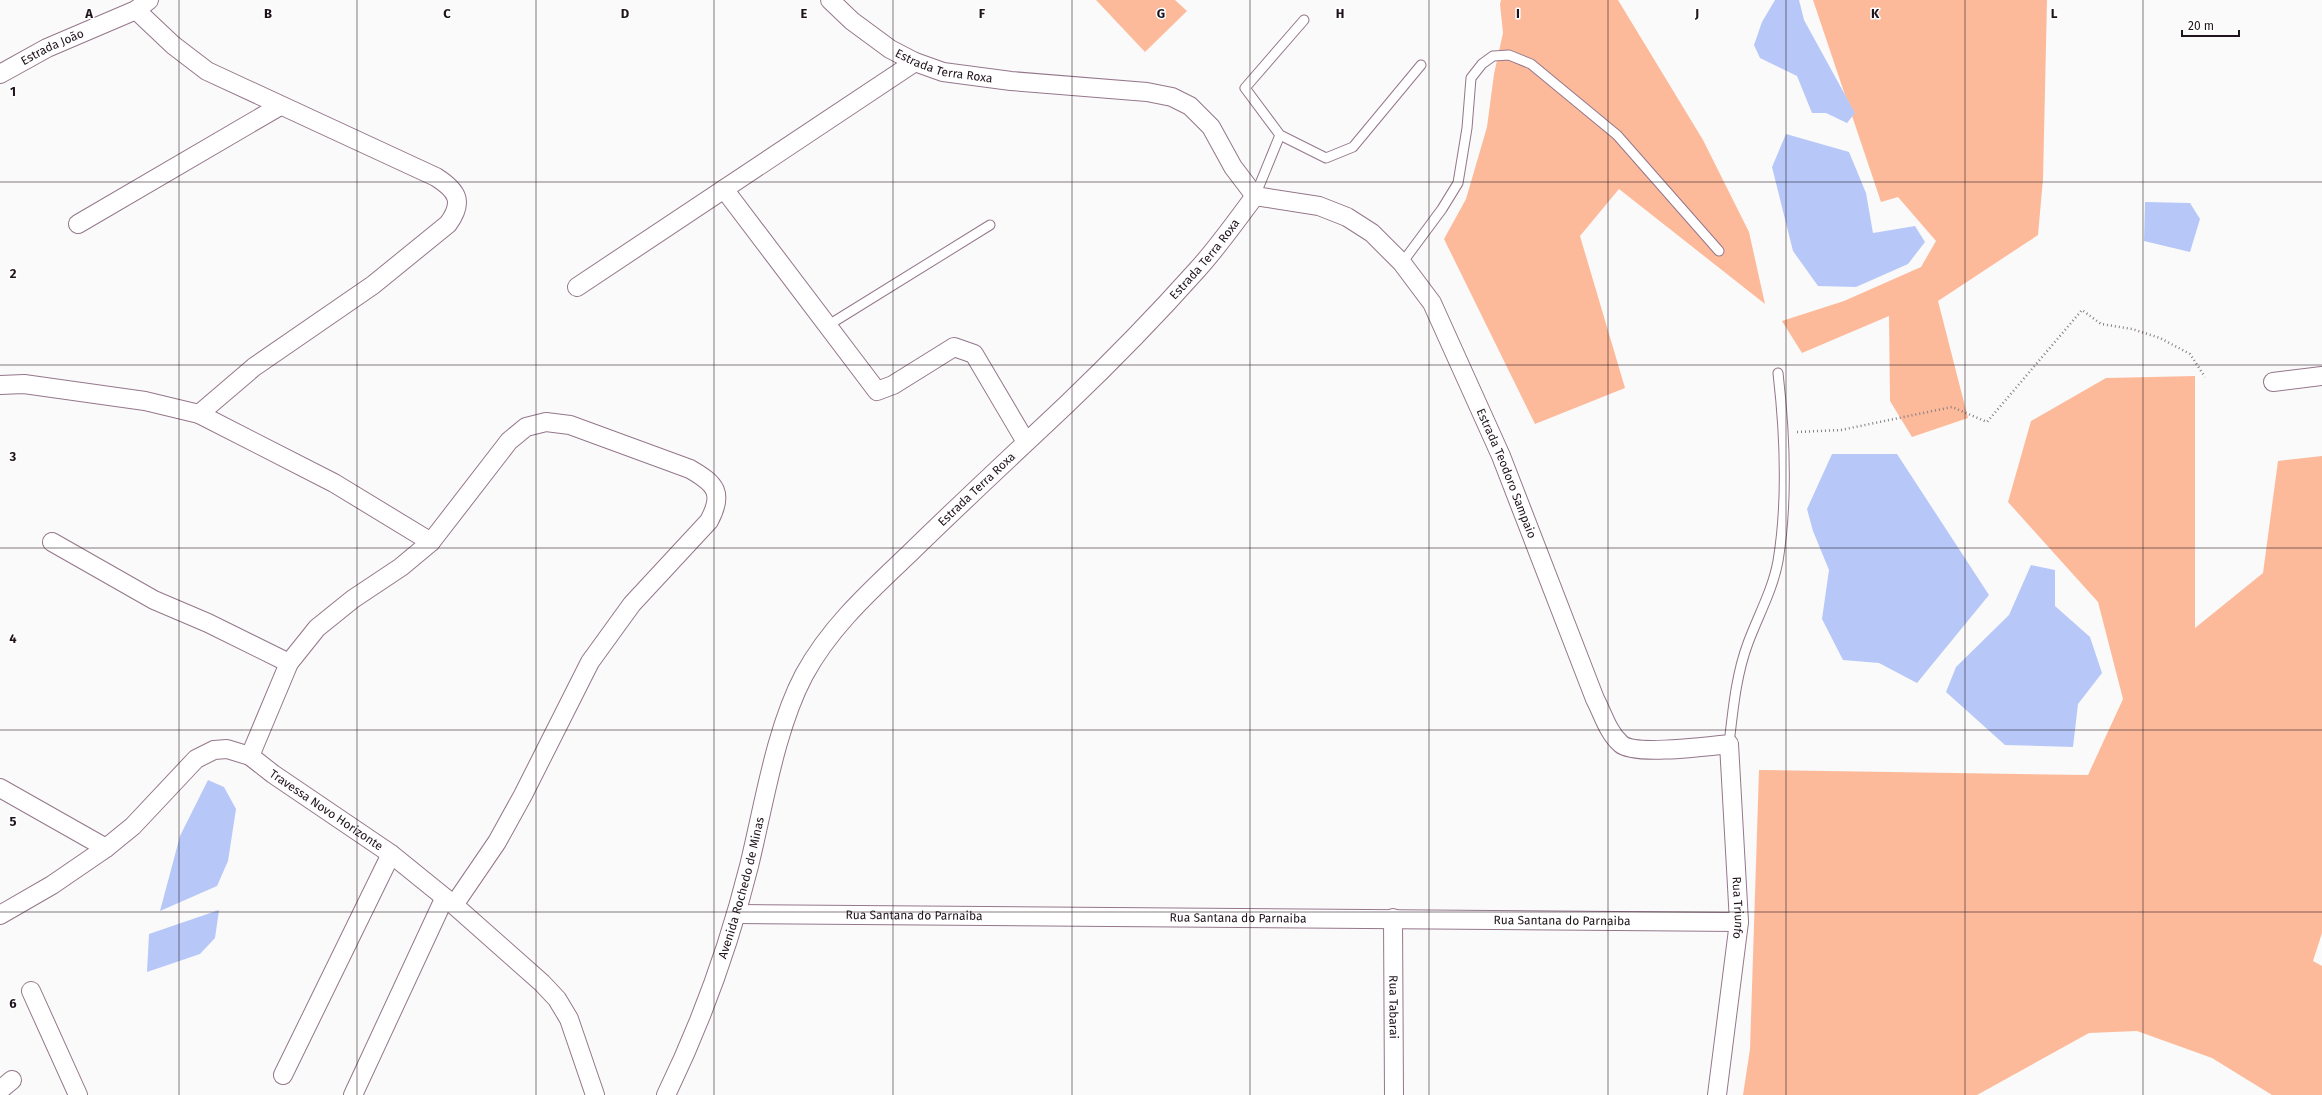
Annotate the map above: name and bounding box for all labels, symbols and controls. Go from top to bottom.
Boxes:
text: A [84,6,93,21]
text: B [264,6,272,21]
text: C [443,6,451,21]
text: D [621,6,630,21]
text: E [801,6,808,21]
text: F [979,6,986,21]
text: G [1157,6,1165,21]
text: H [1336,6,1344,21]
text: I [1516,6,1520,21]
text: J [1694,6,1699,21]
text: K [1871,6,1880,21]
text: L [2051,6,2058,21]
scale bar [2182,12,2239,38]
text: 20 m [2188,19,2214,33]
street label: Estrada João [18,26,86,68]
street label: Estrada Terra Roxa [893,46,993,85]
text: 1 [10,84,16,99]
street label: Estrada Terra Roxa [1167,216,1242,302]
text: 2 [10,266,17,281]
street label: Estrada Teodoro Sampaio [1474,406,1539,540]
text: 3 [9,449,17,464]
street label: Estrada Terra Roxa [935,449,1018,529]
text: 4 [9,631,17,646]
street label: Travessa Novo Horizonte [267,767,386,853]
text: 5 [10,814,17,829]
street label: Avenida Rochedo de Minas [715,815,767,961]
street label: Rua Triunfo [1729,876,1746,940]
street label: Rua Santana do Parnaiba [845,908,983,923]
street label: Rua Santana do Parnaiba [1169,910,1307,926]
street label: Rua Santana do Parnaiba [1493,913,1631,928]
street label: Rua Tabarai [1386,975,1401,1039]
text: 6 [9,996,17,1011]

